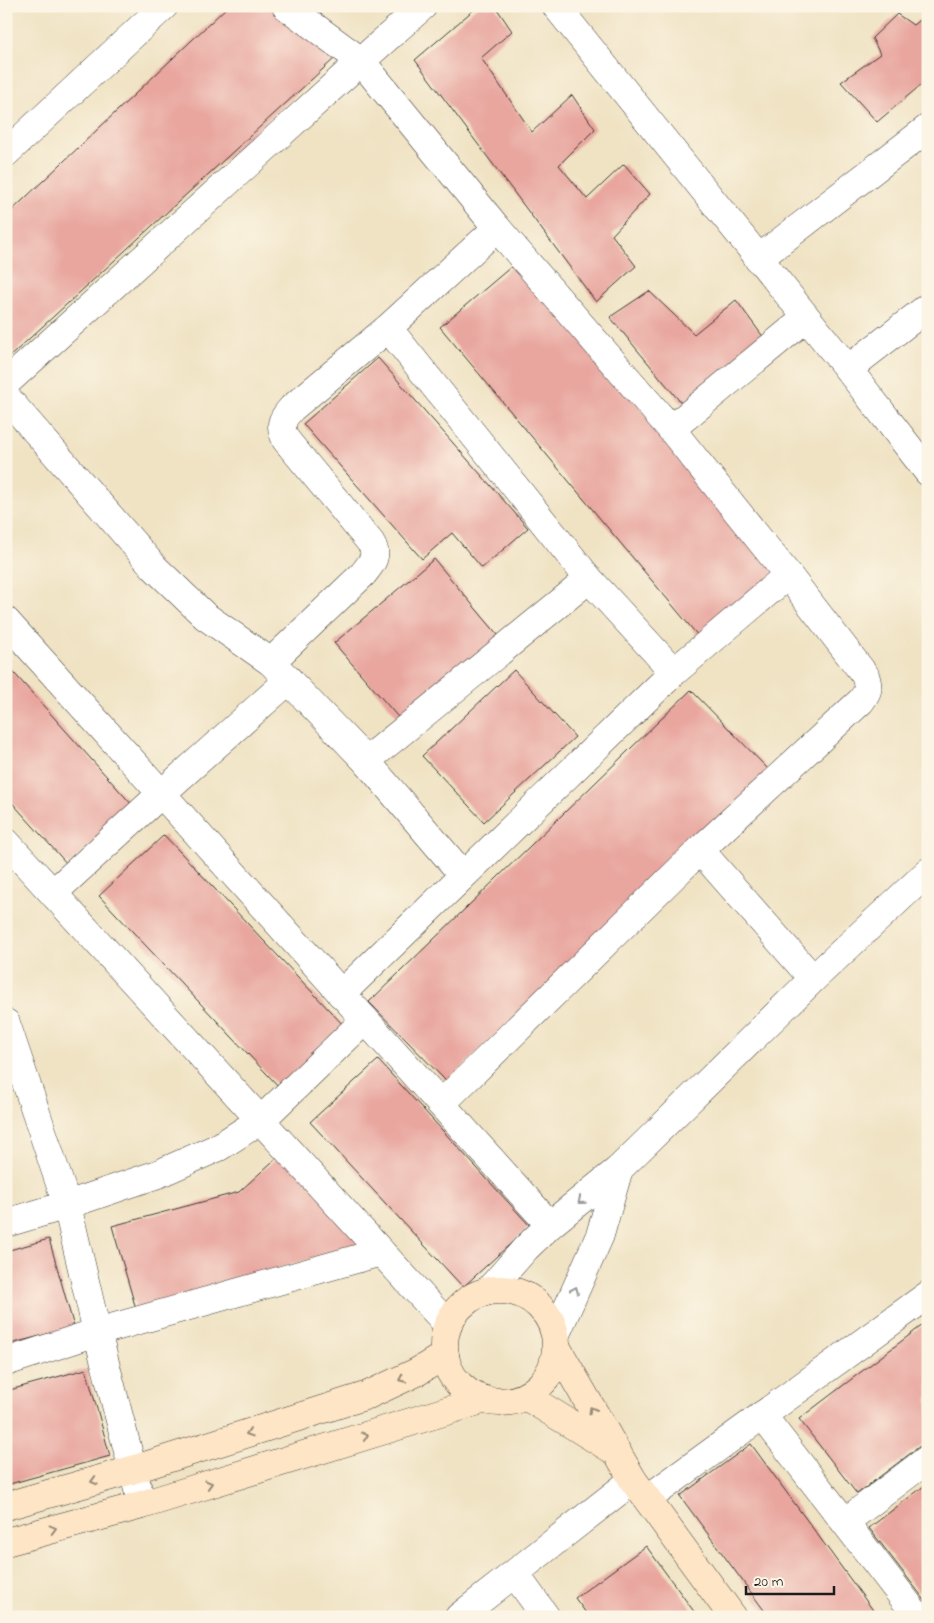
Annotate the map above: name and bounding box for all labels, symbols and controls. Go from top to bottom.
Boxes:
one-way arrow [578,1195,587,1204]
one-way arrow [569,1286,580,1295]
one-way arrow [398,1372,407,1383]
one-way arrow [589,1407,599,1416]
one-way arrow [246,1427,254,1437]
one-way arrow [360,1432,368,1442]
one-way arrow [90,1475,99,1486]
one-way arrow [205,1480,213,1490]
one-way arrow [49,1524,58,1535]
scale bar [746,1563,834,1595]
text: 20 m [754,1571,784,1593]

